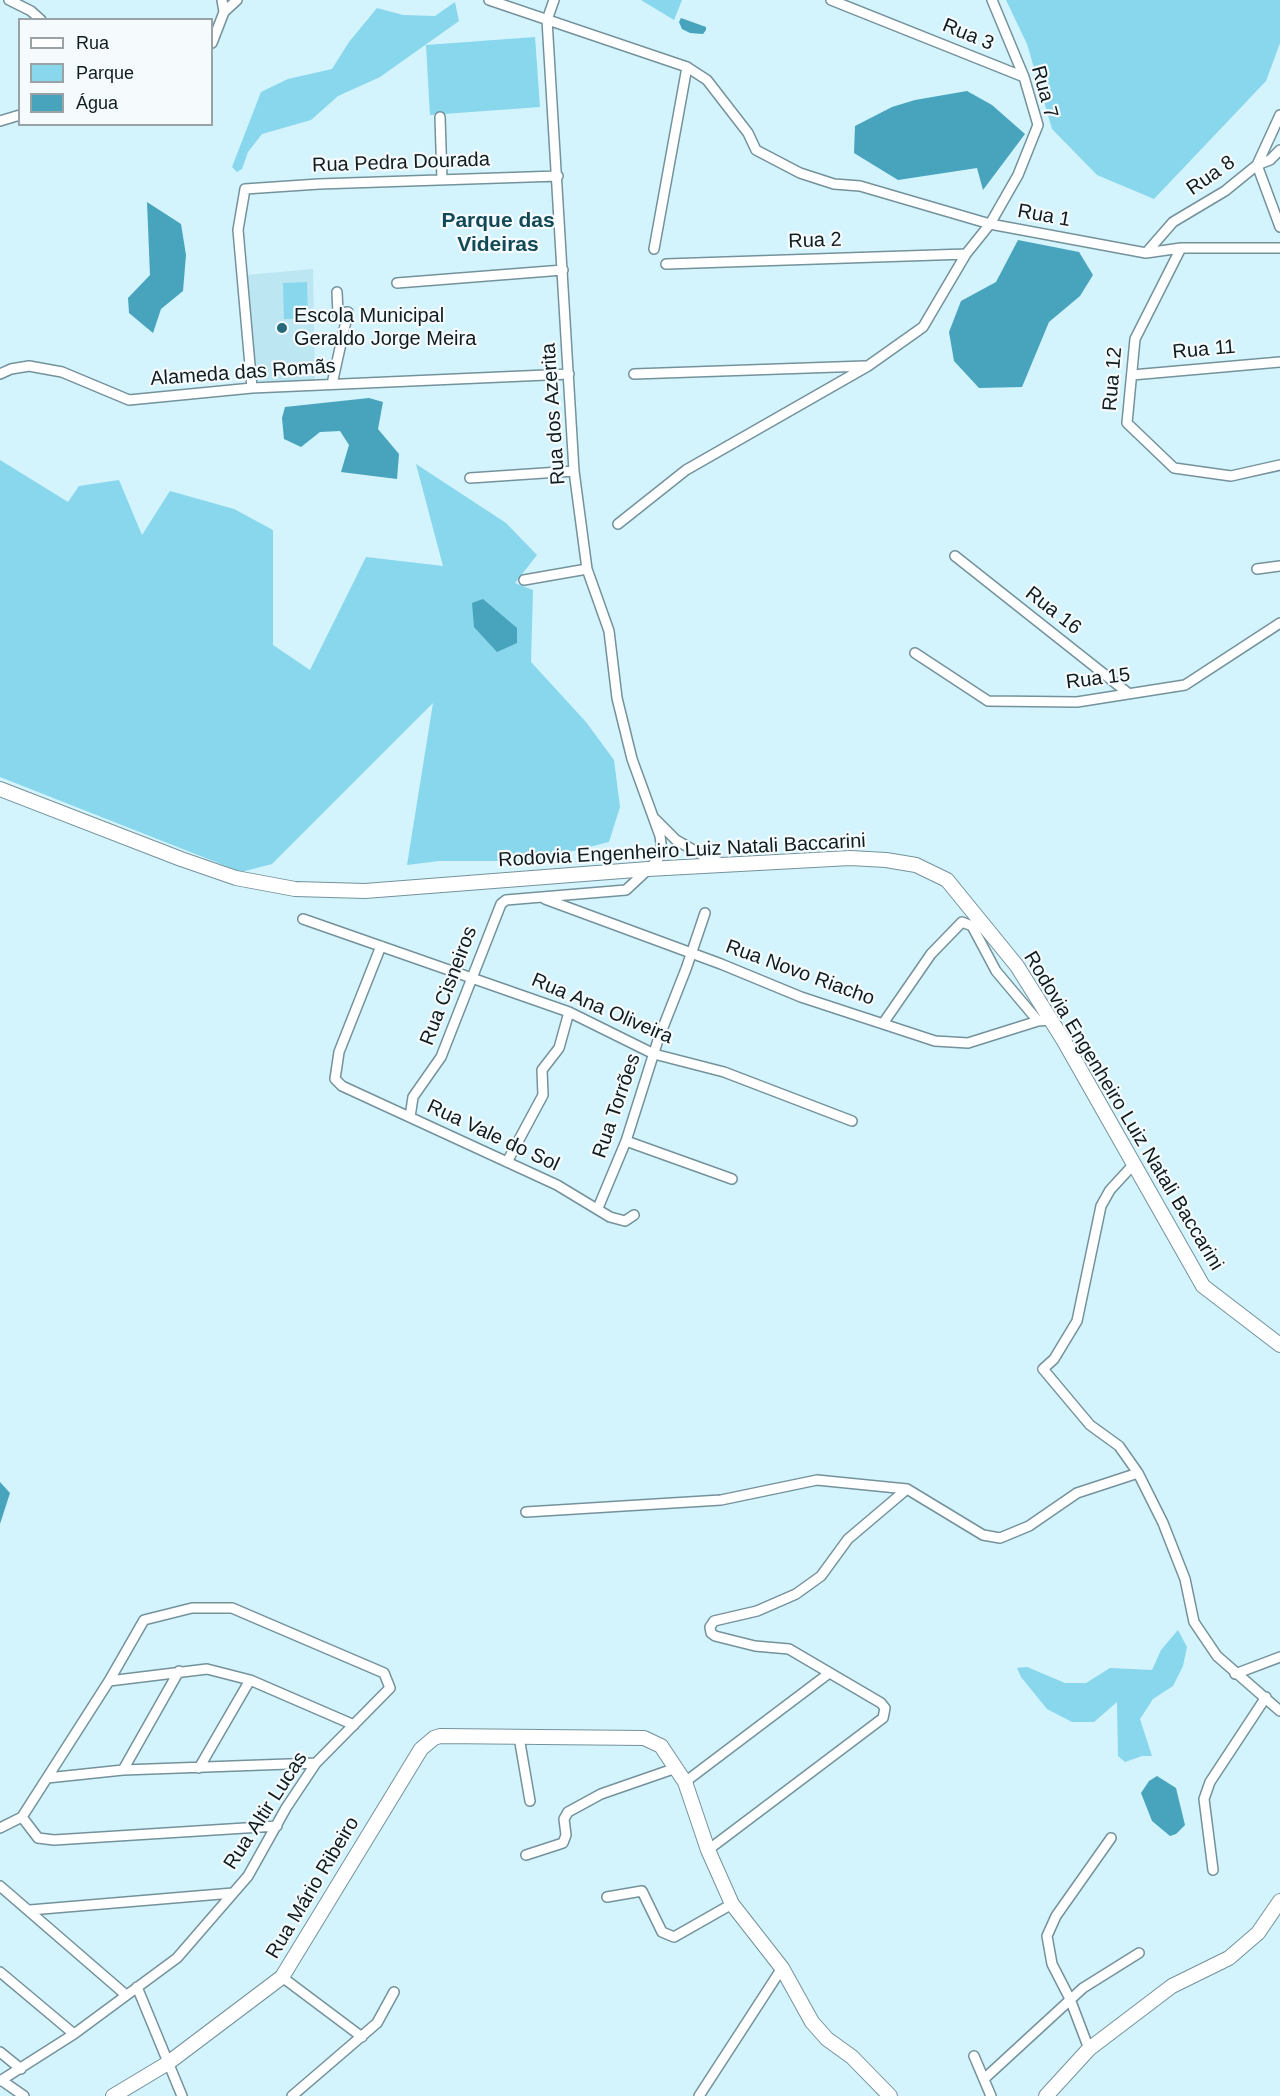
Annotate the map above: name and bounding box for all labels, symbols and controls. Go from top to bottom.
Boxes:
street label: Rua 3 [939,14,997,56]
legend [18,18,213,126]
text: Rua [76,33,109,53]
text: Parque [76,63,134,83]
street label: Rua 7 [1026,63,1062,121]
text: Água [76,93,118,113]
street label: Rua Pedra Dourada [312,148,490,178]
street label: Rua 8 [1182,151,1240,201]
street label: Rua 1 [1016,200,1072,232]
district label: Parque das Videiras [441,208,555,258]
street label: Rua 2 [788,228,842,254]
place label: Escola Municipal Geraldo Jorge Meira [294,304,476,351]
marker: Escola Municipal Geraldo Jorge Meira [275,321,289,335]
street label: Rua 11 [1172,335,1236,365]
street label: Rua dos Azerita [537,342,571,486]
street label: Rua 12 [1098,346,1128,412]
street label: Alameda das Romãs [150,355,336,391]
street label: Rua 16 [1020,582,1086,640]
street label: Rua 15 [1065,663,1131,695]
street label: Rodovia Engenheiro Luiz Natali Baccarini [498,829,866,873]
street label: Rua Cisneiros [415,923,483,1049]
street label: Rua Novo Riacho [722,935,878,1011]
street label: Rodovia Engenheiro Luiz Natali Baccarini [1018,947,1228,1275]
street label: Rua Ana Oliveira [528,968,676,1050]
street label: Rua Torrões [588,1051,646,1161]
street label: Rua Vale do Sol [423,1095,563,1177]
street label: Rua Altir Lucas [219,1748,313,1874]
street label: Rua Mário Ribeiro [261,1813,365,1963]

